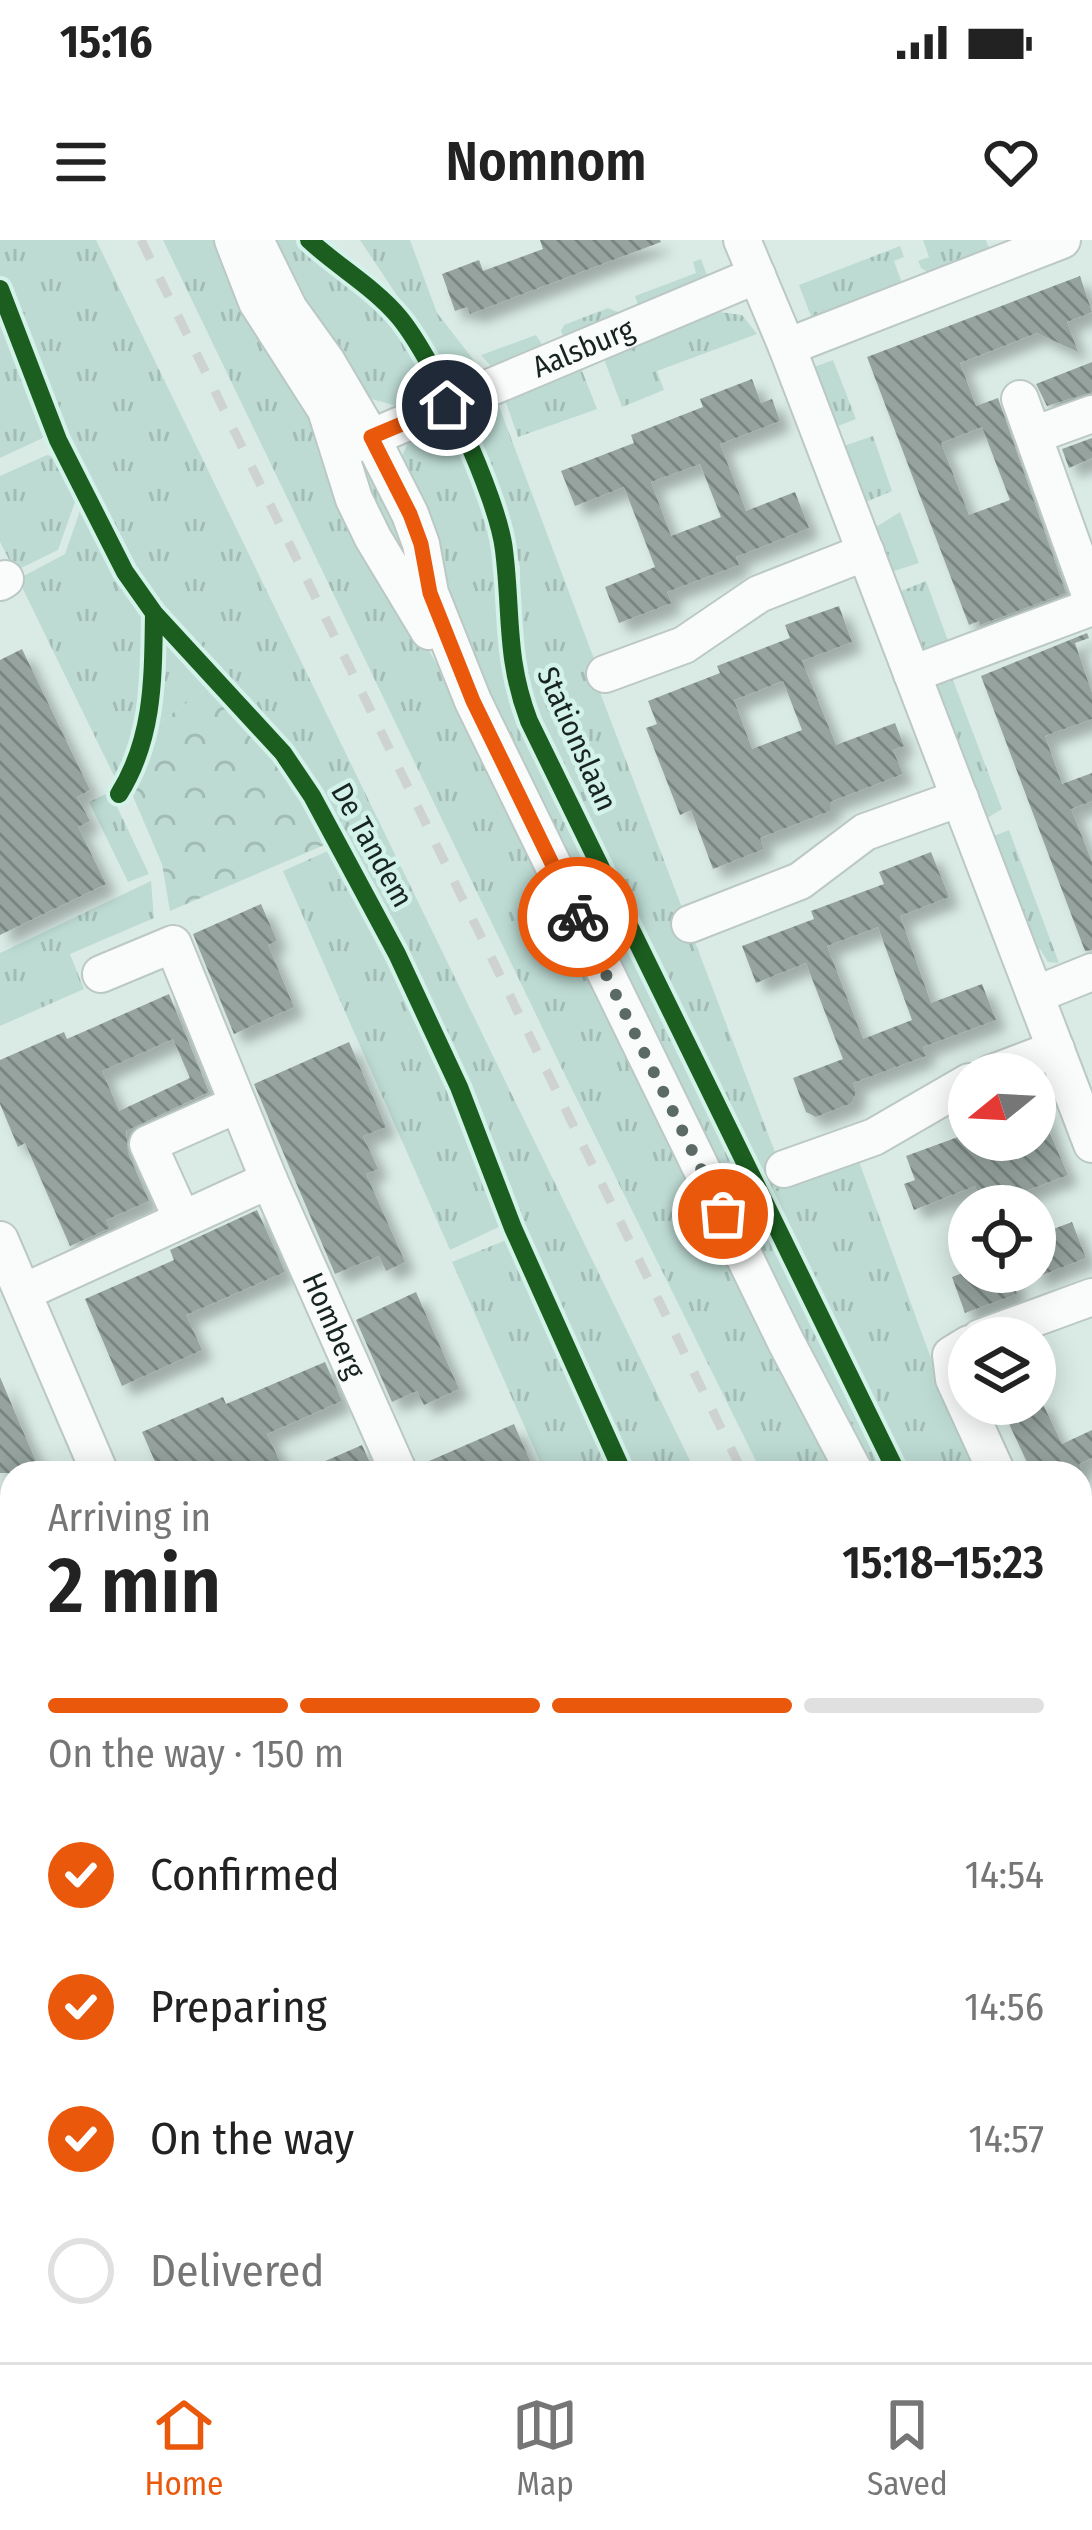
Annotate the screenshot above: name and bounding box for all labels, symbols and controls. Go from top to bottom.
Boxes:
text: 15:16 [60,15,152,69]
icon: menu [48,129,114,195]
icon: heart [978,129,1044,195]
text: Nomnom [446,130,647,194]
street label: Aalsburg [527,311,640,385]
pin [396,354,498,456]
icon: home [414,372,480,438]
street label: Stationslaan [529,661,625,817]
street label: De Tandem [323,777,421,913]
courier [518,857,638,977]
icon: bike [545,884,611,950]
north arrow [948,1053,1056,1161]
map controls [948,1053,1056,1425]
pin [672,1163,774,1265]
icon: bag [690,1181,756,1247]
button: locate [948,1185,1056,1293]
street label: Homberg [294,1267,373,1385]
button: layers [948,1317,1056,1425]
text: Arriving in [48,1495,211,1541]
text: 15:18–15:23 [842,1536,1044,1590]
text: 2 min [48,1539,221,1633]
text: On the way · 150 m [48,1731,344,1777]
icon: check [48,1842,114,1908]
text: Confirmed [150,1848,340,1902]
text: 14:54 [965,1852,1044,1898]
icon: check [48,1974,114,2040]
text: Preparing [150,1980,327,2034]
text: 14:56 [964,1984,1044,2030]
icon: check [48,2106,114,2172]
text: On the way [150,2112,354,2166]
text: 14:57 [969,2116,1044,2162]
text: Delivered [150,2244,324,2298]
tab: Home [144,2392,223,2504]
tab: Map [512,2392,578,2504]
tab: Saved [867,2392,948,2504]

